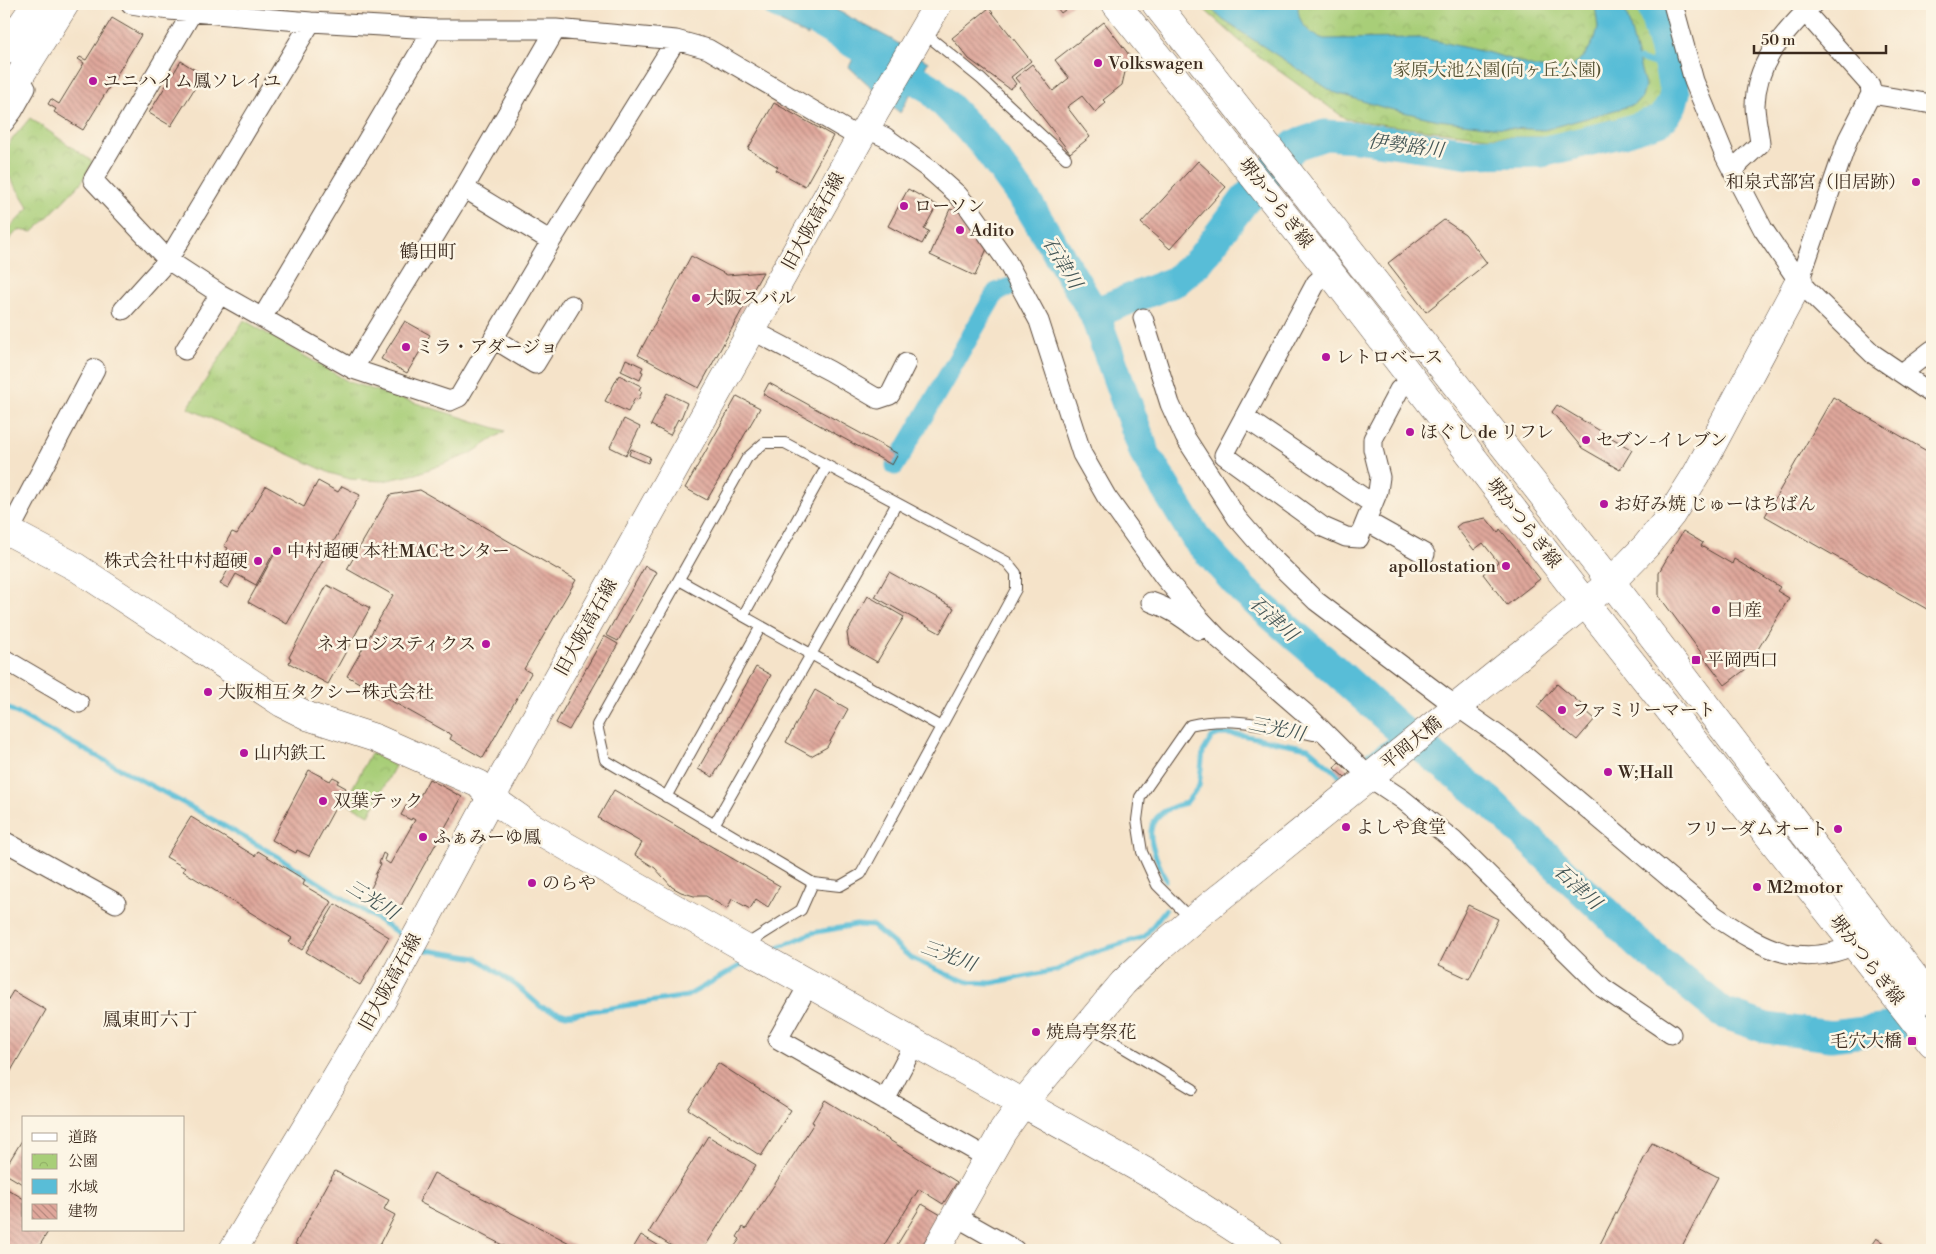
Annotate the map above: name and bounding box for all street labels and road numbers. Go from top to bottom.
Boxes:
street label: 堺かつらぎ線 [1233,154,1318,253]
street label: 旧大阪高石線 [777,168,850,274]
street label: 堺かつらぎ線 [1481,474,1566,573]
street label: 旧大阪高石線 [550,574,623,680]
street label: 平岡大橋 [1376,712,1447,775]
street label: 堺かつらぎ線 [1824,911,1909,1010]
street label: 旧大阪高石線 [354,929,427,1035]

